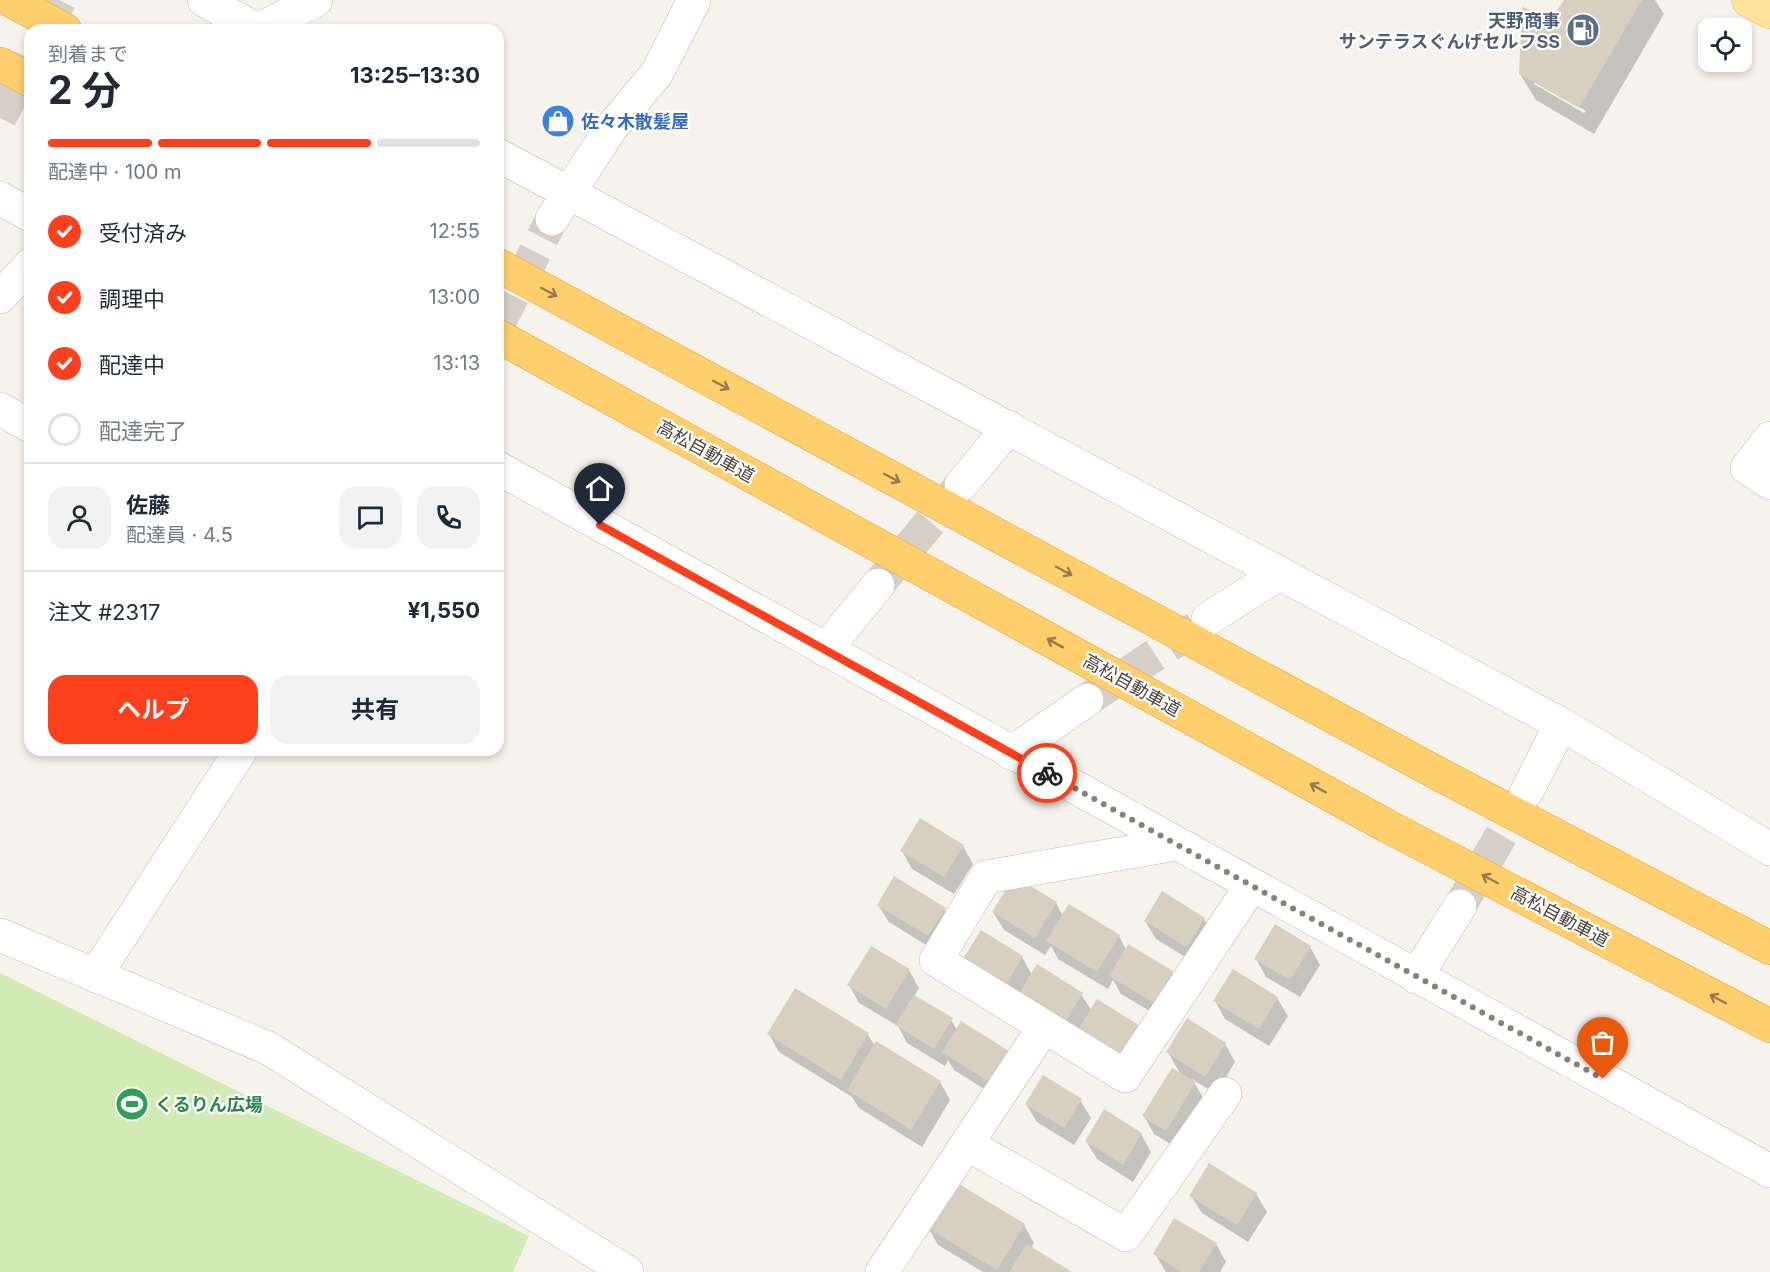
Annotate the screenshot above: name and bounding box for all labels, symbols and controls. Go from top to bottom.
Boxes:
place label: 天野商事 サンテラスぐんげセルフSS [1339,10,1560,52]
fuel station icon: 天野商事 サンテラスぐんげセルフSS [1565,12,1601,48]
map controls [1698,18,1752,72]
button: locate [1698,18,1752,72]
text: 到着まで [48,42,128,66]
text: 13:25–13:30 [350,62,480,88]
text: 2 分 [48,66,121,113]
shop icon: 佐々木散髪屋 [540,103,576,139]
place label: 佐々木散髪屋 [581,111,689,132]
text: 配達中 · 100 m [48,160,182,184]
icon: check [48,215,81,248]
text: 12:55 [430,219,480,243]
text: 受付済み [99,220,187,246]
icon: check [48,281,81,314]
text: 13:00 [429,285,480,309]
text: 調理中 [99,286,165,312]
one-way arrow [540,287,558,298]
icon: check [48,347,81,380]
text: 13:13 [433,351,480,375]
text: 配達中 [99,352,165,378]
one-way arrow [712,379,729,391]
street label: 高松自動車道 [654,416,758,486]
text: 配達完了 [99,418,187,444]
pin [574,463,625,525]
icon: home [583,472,616,505]
one-way arrow [883,473,901,484]
button: person [48,486,111,549]
button: chat [339,486,402,549]
button: phone [417,486,480,549]
text: 佐藤 [126,492,170,518]
text: 配達員 · 4.5 [126,523,233,547]
one-way arrow [1055,565,1072,577]
text: ¥1,550 [408,597,480,623]
text: 注文 #2317 [48,599,161,625]
one-way arrow [1047,637,1064,649]
street label: 高松自動車道 [1080,650,1184,720]
button: ヘルプ [48,675,258,744]
button: 共有 [270,675,480,744]
courier [1017,743,1077,803]
icon: bike [1031,757,1064,790]
one-way arrow [1309,781,1326,793]
one-way arrow [1481,873,1499,885]
street label: 高松自動車道 [1507,881,1613,951]
one-way arrow [1710,993,1727,1005]
pin [1577,1017,1628,1079]
icon: bag [1586,1026,1619,1059]
sports icon: くるりん広場 [114,1086,150,1122]
place label: くるりん広場 [155,1094,263,1115]

